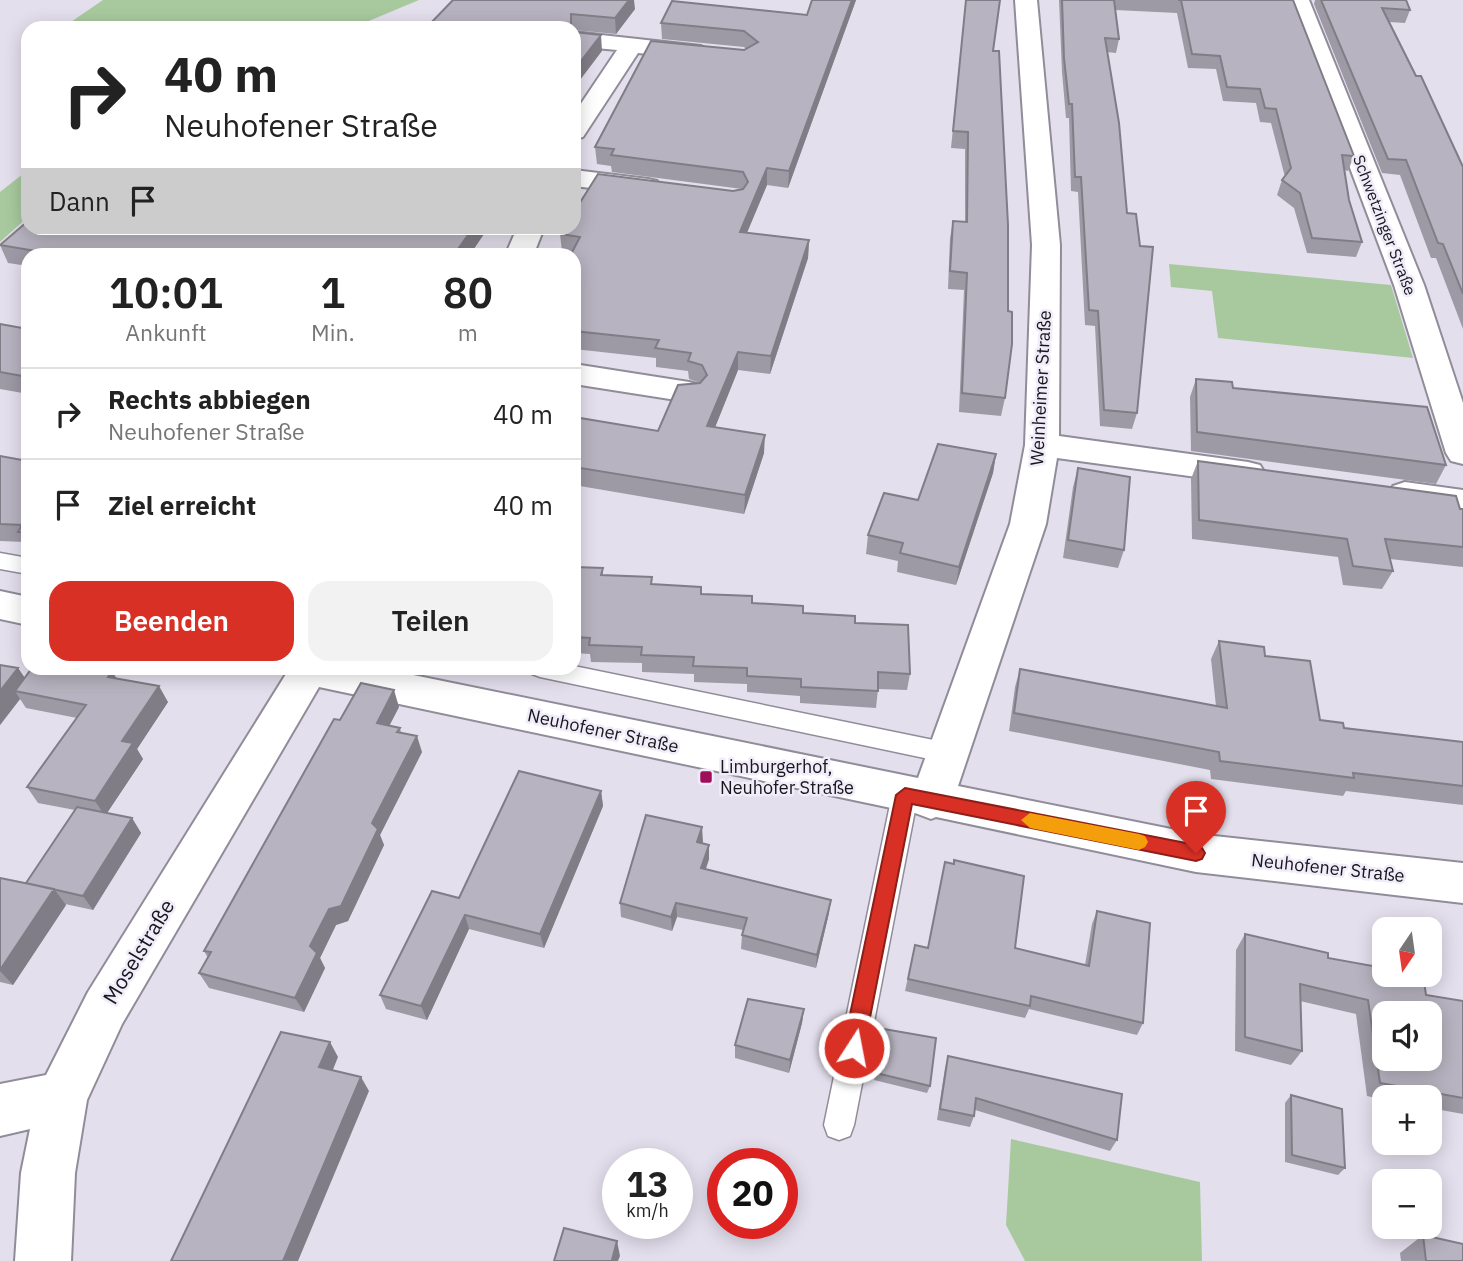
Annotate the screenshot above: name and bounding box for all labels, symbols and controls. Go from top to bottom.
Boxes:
text: 40 m [164,42,278,105]
icon: right [49,49,140,140]
text: Neuhofener Straße [164,104,438,146]
street label: Schwetzinger Straße [1349,152,1421,298]
icon: arrive [124,182,162,220]
text: Dann [49,184,110,218]
text: 10:01 [109,265,223,320]
text: 1 [320,265,345,320]
text: 80 [443,265,493,320]
street label: Weinheimer Straße [1025,309,1056,466]
text: Ankunft [125,317,207,347]
text: Min. [311,317,355,347]
text: m [458,317,478,347]
text: Rechts abbiegen [108,382,311,416]
icon: right [49,395,87,433]
text: 40 m [493,397,553,431]
text: Neuhofener Straße [108,416,305,446]
icon: arrive [49,486,87,524]
text: Ziel erreicht [108,488,256,522]
text: 40 m [493,488,553,522]
button: Beenden [49,581,294,661]
button: Teilen [308,581,553,661]
street label: Neuhofener Straße [525,703,681,758]
place label: Limburgerhof, Neuhofer Straße [720,755,854,799]
marker: Limburgerhof, Neuhofer Straße [698,769,714,785]
pin [1166,781,1226,853]
icon: arrive [1177,792,1215,830]
street label: Neuhofener Straße [1250,848,1406,887]
street label: Moselstraße [96,894,180,1009]
north arrow [1372,917,1442,987]
map controls [1372,917,1442,1239]
button: sound [1372,1001,1442,1071]
position arrow [817,1011,891,1085]
button: + [1372,1085,1442,1155]
speed limit sign: 20 [707,1148,798,1239]
text: 13 [626,1161,669,1207]
button: − [1372,1169,1442,1239]
text: km/h [626,1199,669,1222]

